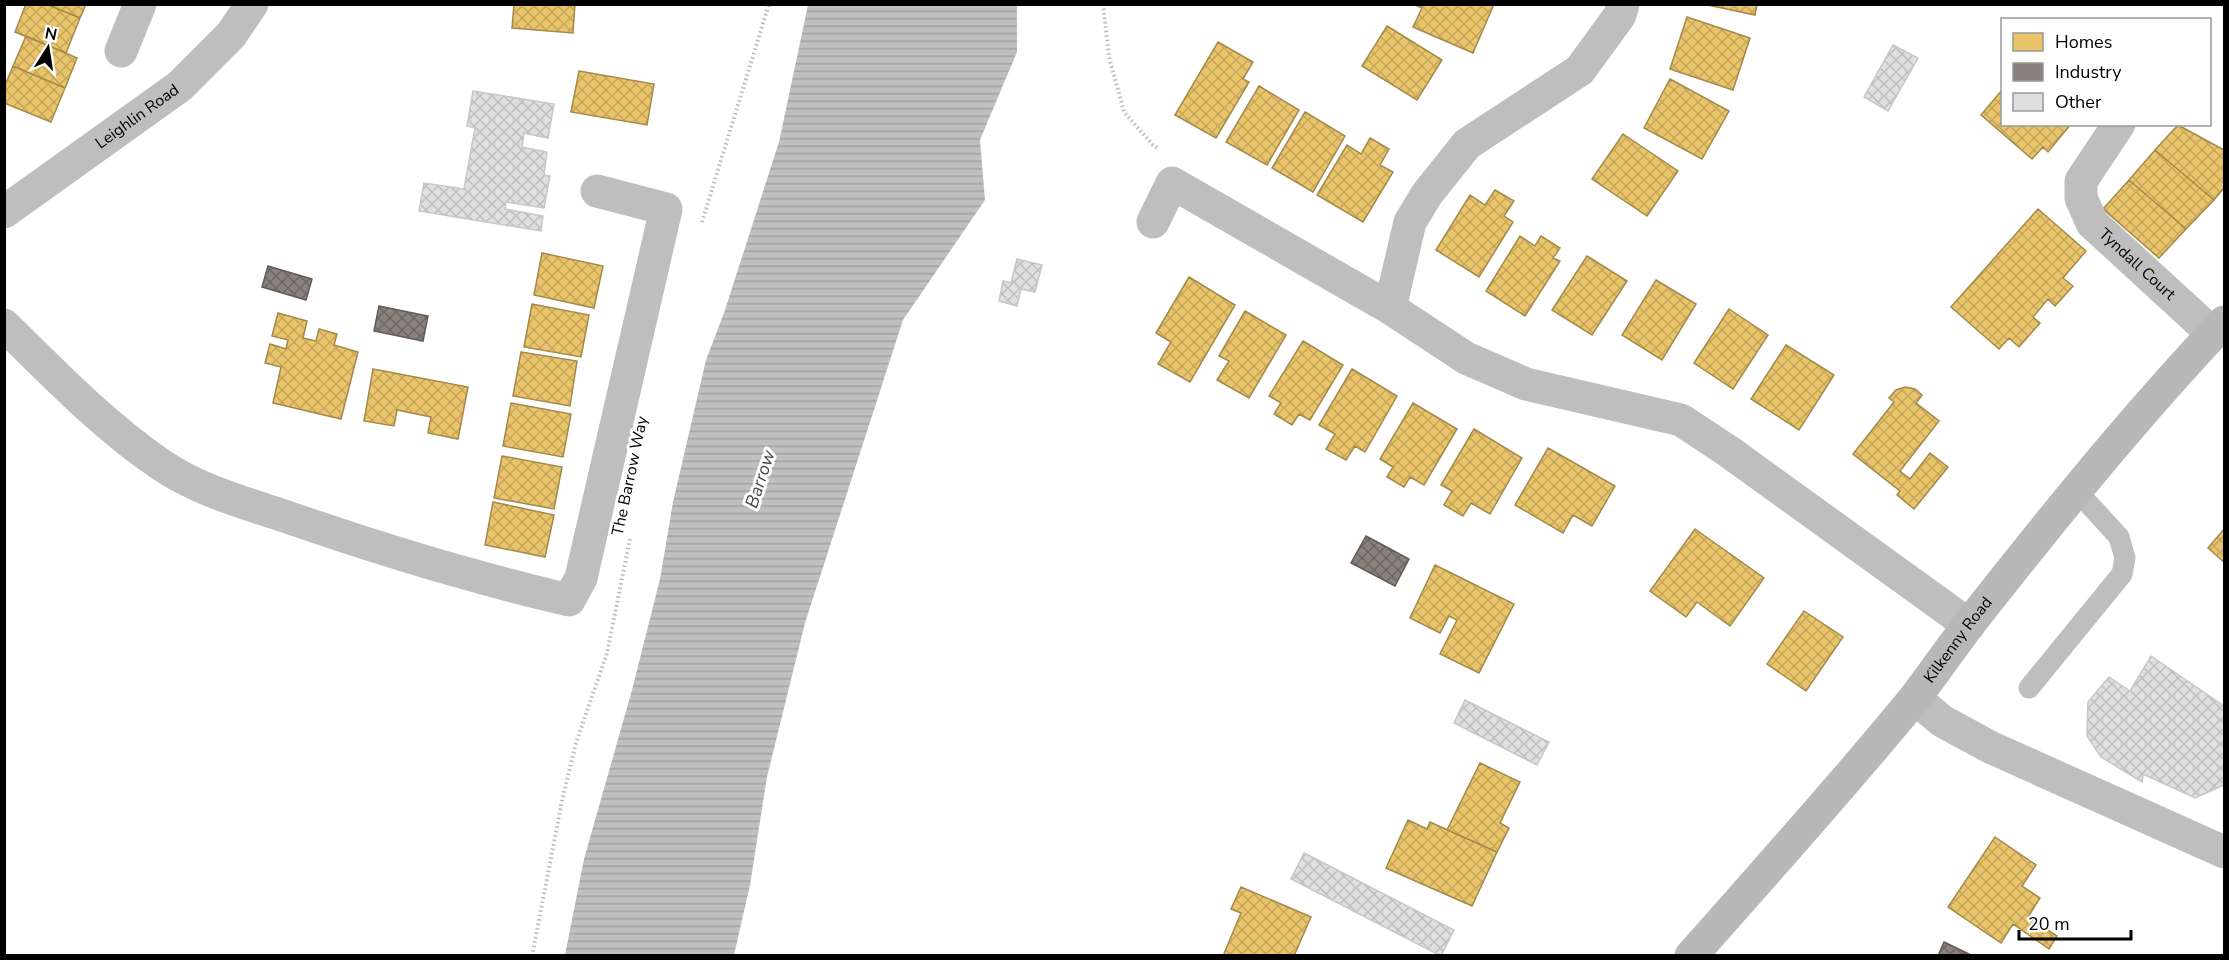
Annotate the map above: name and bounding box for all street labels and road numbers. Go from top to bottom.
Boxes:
street label: Leighlin Road [91,79,184,154]
street label: Tyndall Court [2094,223,2181,306]
street label: The Barrow Way [607,413,654,538]
street label: Kilkenny Road [1919,592,1998,688]

